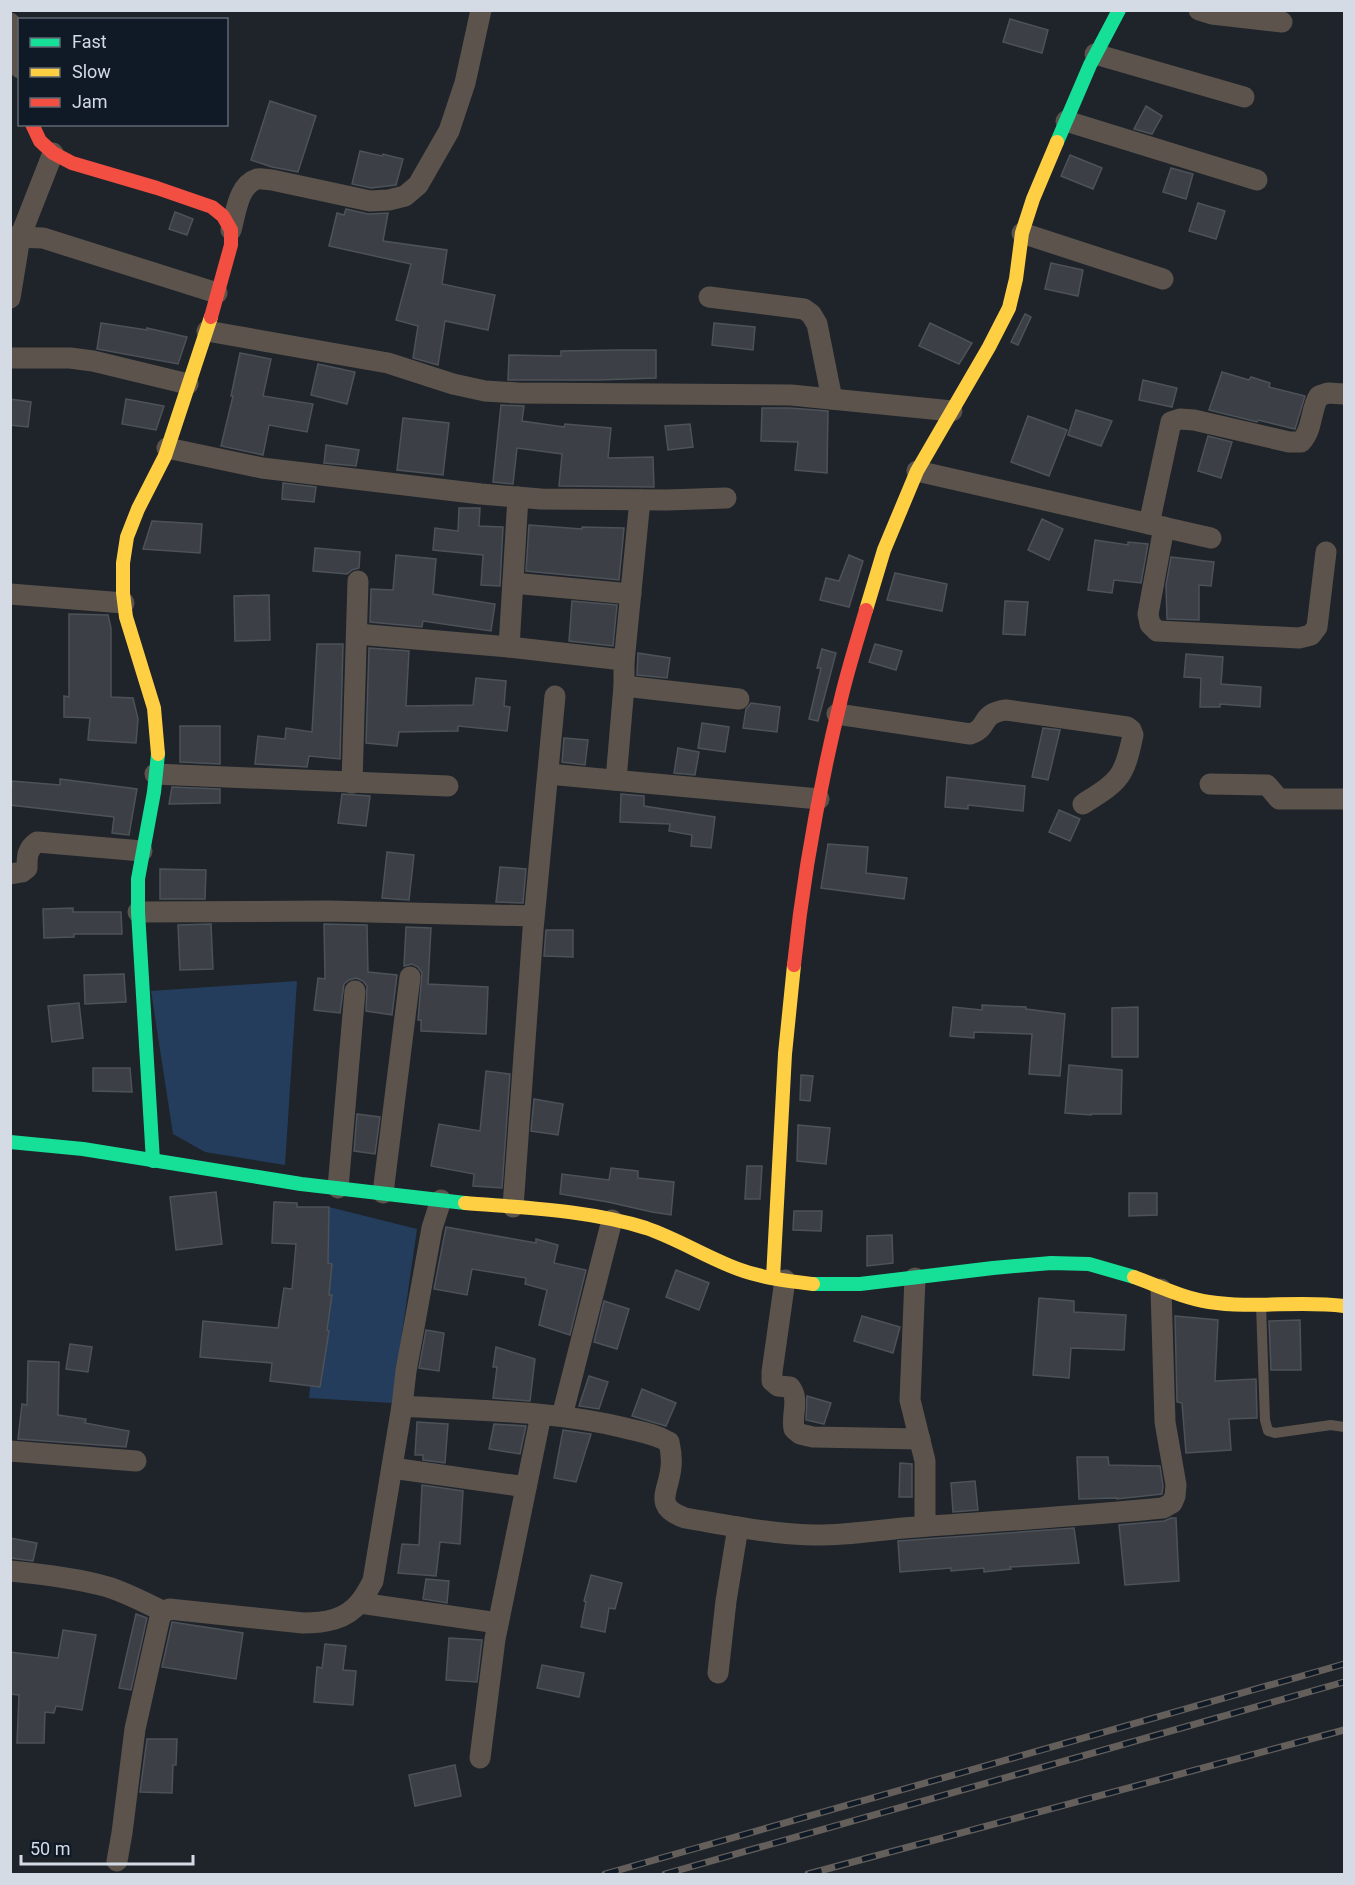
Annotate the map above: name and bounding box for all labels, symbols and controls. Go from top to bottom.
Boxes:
legend [18,18,228,126]
text: Fast [72,31,107,52]
text: Slow [72,61,111,82]
text: Jam [72,91,108,112]
scale bar [21,1828,194,1866]
text: 50 m [30,1838,70,1859]

